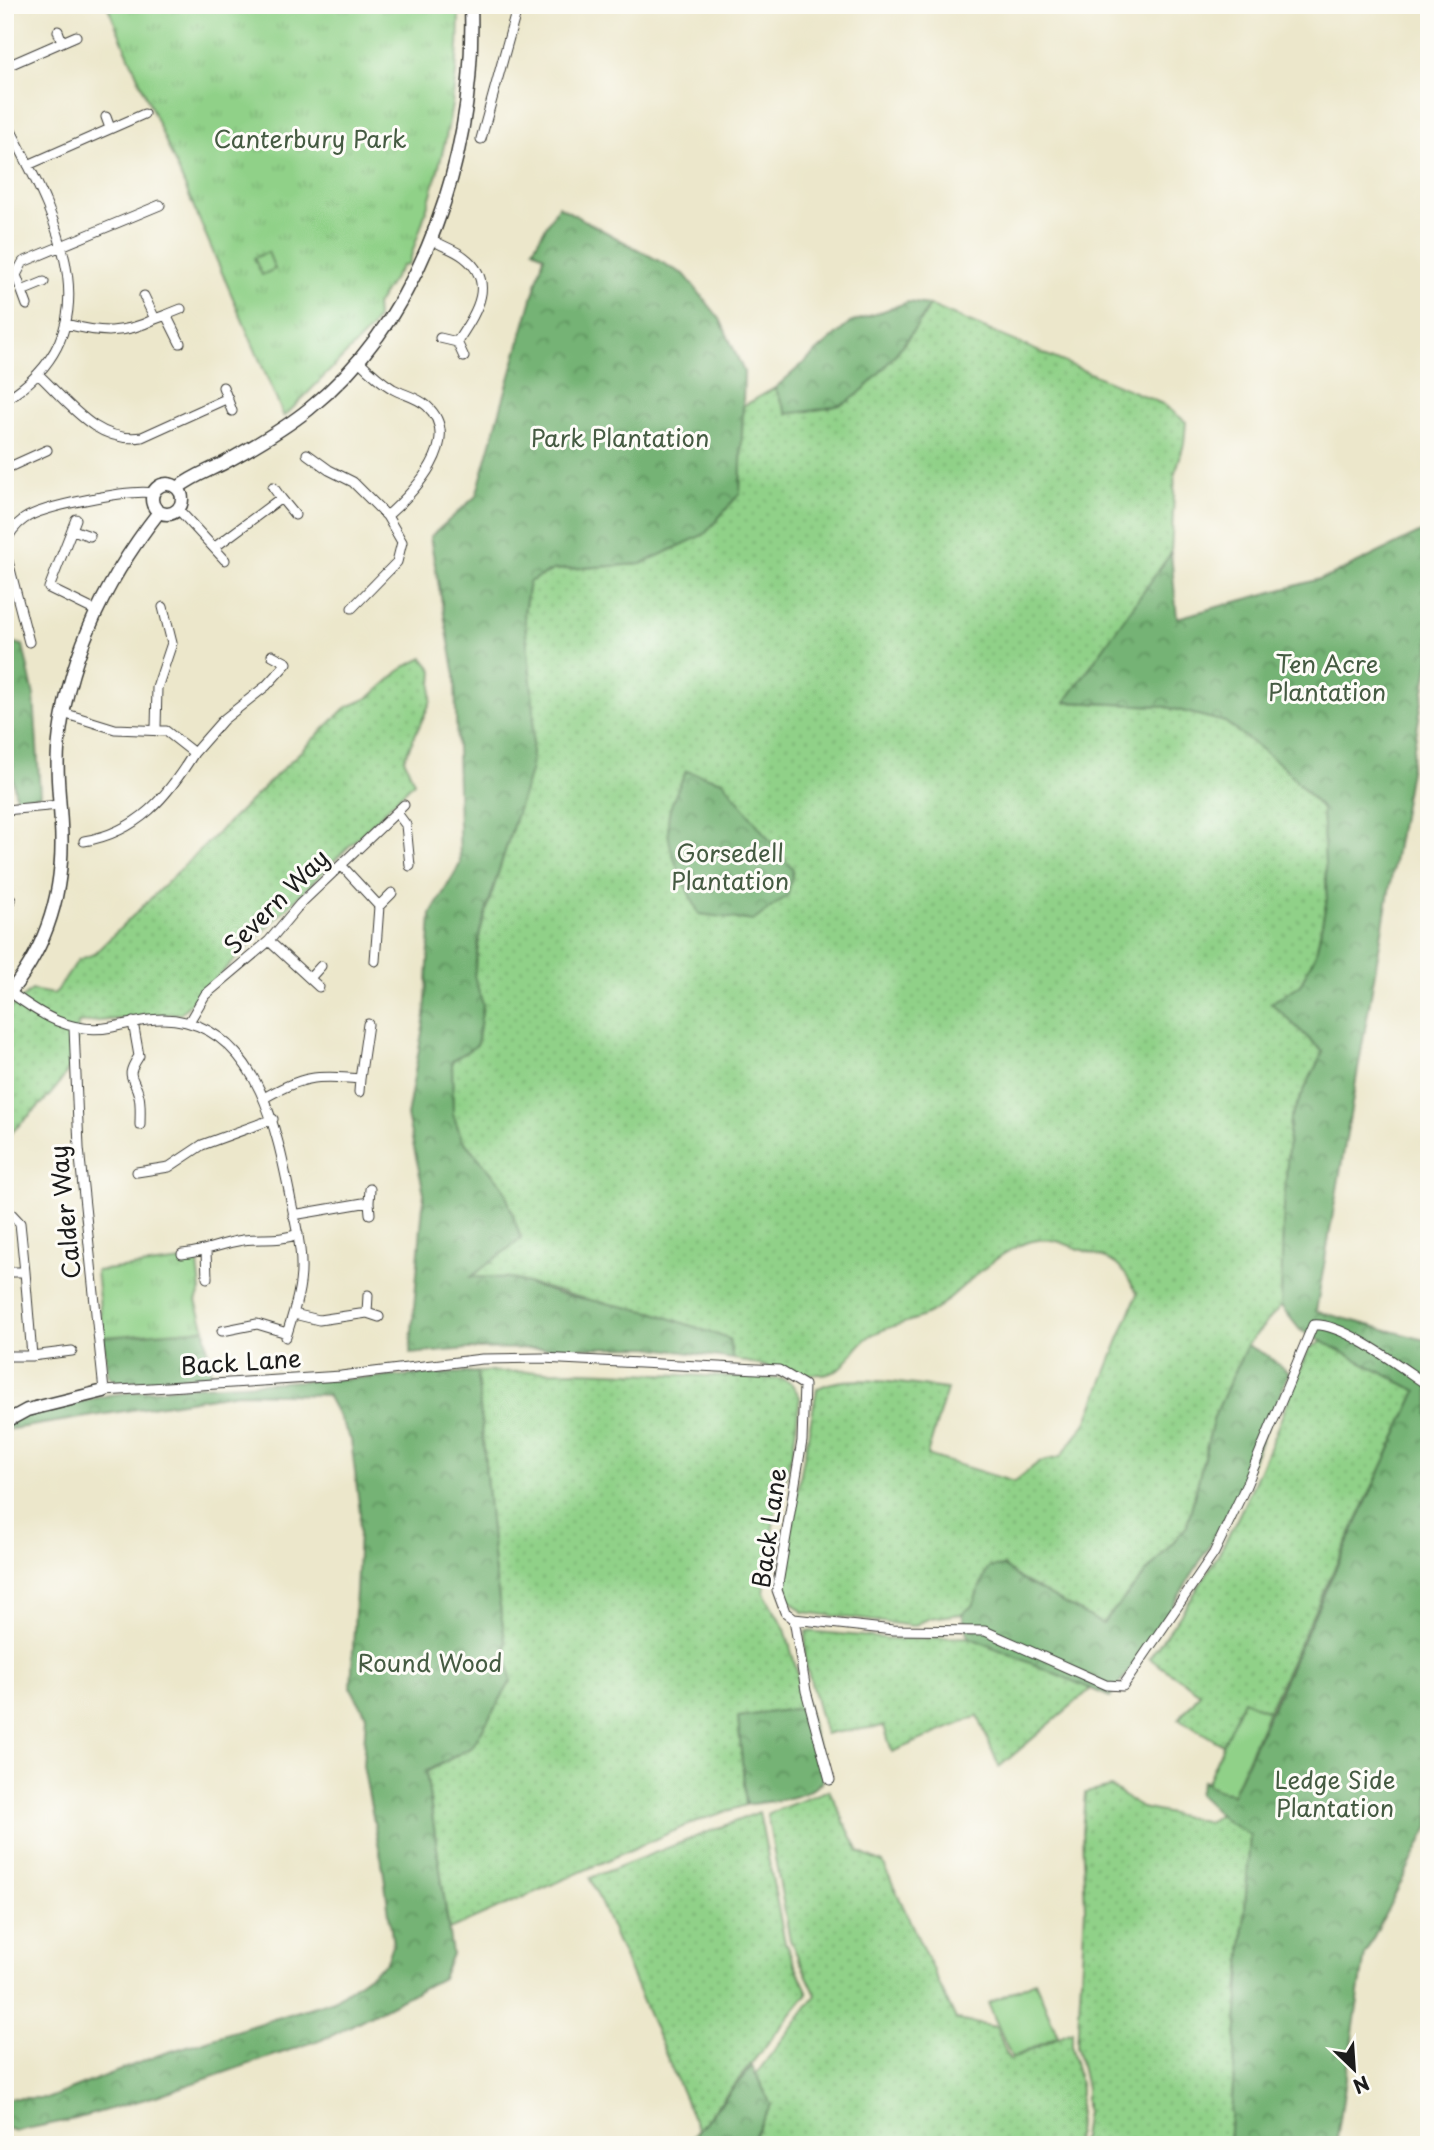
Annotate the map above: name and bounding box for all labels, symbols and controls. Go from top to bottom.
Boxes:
park label: Canterbury Park [213,120,407,156]
park label: Park Plantation [531,419,709,455]
park label: Ten Acre Plantation [1268,645,1386,709]
park label: Gorsedell Plantation [671,834,789,898]
street label: Severn Way [215,840,336,961]
street label: Calder Way [39,1143,89,1281]
street label: Back Lane [179,1339,302,1383]
street label: Back Lane [742,1465,794,1590]
park label: Round Wood [358,1644,502,1680]
park label: Ledge Side Plantation [1275,1761,1395,1825]
north arrow [1318,2035,1388,2104]
text: N [1349,2069,1374,2101]

